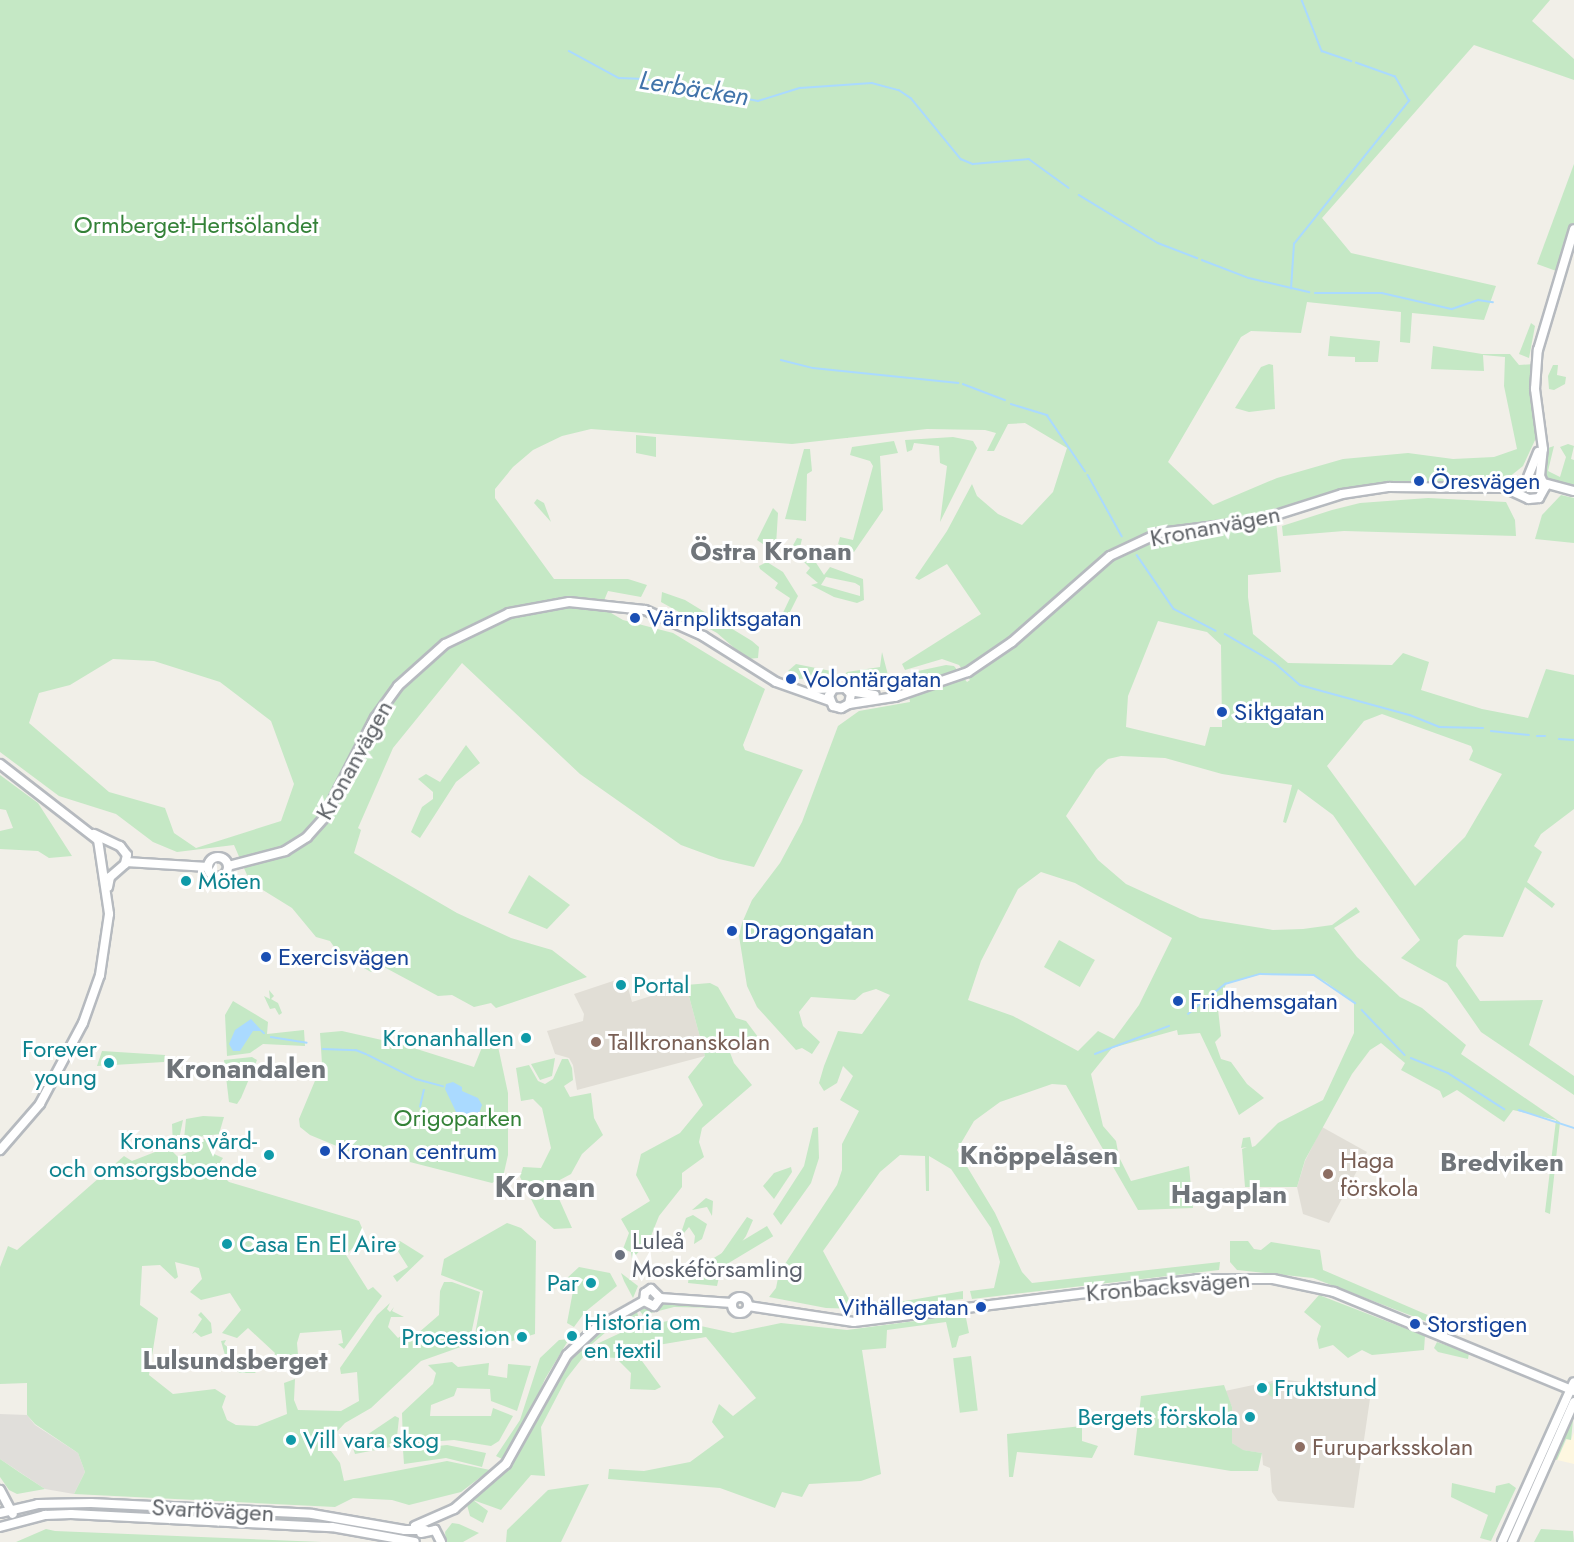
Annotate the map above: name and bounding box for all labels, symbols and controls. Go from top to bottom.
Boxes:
water label: Lerbäcken [637,65,751,113]
park label: Ormberget-Hertsölandet [74,211,318,239]
place label: Öresvägen [1431,467,1541,495]
marker: Öresvägen [1412,474,1426,488]
street label: Kronanvägen [1147,499,1283,553]
district label: Östra Kronan [690,536,852,568]
place label: Värnpliktsgatan [647,604,802,632]
marker: Värnpliktsgatan [628,611,642,625]
place label: Volontärgatan [803,665,942,693]
marker: Volontärgatan [784,672,798,686]
street label: Kronanvägen [309,695,399,825]
place label: Siktgatan [1234,698,1325,726]
marker: Siktgatan [1215,705,1229,719]
place label: Möten [198,867,261,895]
marker: Möten [179,874,193,888]
place label: Dragongatan [744,917,875,945]
marker: Dragongatan [725,924,739,938]
place label: Exercisvägen [278,943,409,971]
marker: Exercisvägen [259,950,273,964]
place label: Portal [633,971,690,999]
marker: Portal [614,978,628,992]
place label: Fridhemsgatan [1190,987,1338,1015]
marker: Fridhemsgatan [1171,994,1185,1008]
place label: Kronanhallen [383,1024,514,1052]
place label: Tallkronanskolan [608,1028,770,1056]
marker: Kronanhallen [519,1031,533,1045]
place label: Forever young [22,1035,97,1091]
marker: Tallkronanskolan [589,1035,603,1049]
district label: Kronandalen [166,1053,326,1085]
marker: Forever young [102,1056,116,1070]
park label: Origoparken [394,1104,522,1132]
place label: Kronans vård- och omsorgsboende [49,1127,257,1183]
place label: Kronan centrum [337,1137,497,1165]
district label: Knöppelåsen [960,1140,1118,1172]
marker: Kronan centrum [318,1144,332,1158]
place label: Haga förskola [1340,1146,1418,1202]
district label: Bredviken [1440,1147,1564,1179]
marker: Kronans vård- och omsorgsboende [262,1148,276,1162]
marker: Haga förskola [1321,1167,1335,1181]
district label: Kronan [494,1169,596,1205]
district label: Hagaplan [1171,1179,1287,1211]
place label: Luleå Moskéförsamling [632,1227,803,1283]
place label: Casa En El Aire [239,1230,397,1258]
marker: Casa En El Aire [220,1237,234,1251]
marker: Luleå Moskéförsamling [613,1248,627,1262]
street label: Kronbacksvägen [1085,1264,1251,1308]
place label: Par [547,1269,579,1297]
marker: Par [584,1276,598,1290]
place label: Vithällegatan [838,1293,969,1321]
marker: Vithällegatan [974,1300,988,1314]
place label: Historia om en textil [584,1308,701,1364]
place label: Storstigen [1427,1310,1528,1338]
marker: Storstigen [1408,1317,1422,1331]
place label: Procession [401,1323,510,1351]
marker: Historia om en textil [565,1329,579,1343]
marker: Procession [515,1330,529,1344]
district label: Lulsundsberget [142,1345,328,1377]
place label: Fruktstund [1274,1374,1377,1402]
marker: Fruktstund [1255,1381,1269,1395]
place label: Bergets förskola [1077,1403,1238,1431]
marker: Bergets förskola [1243,1410,1257,1424]
place label: Vill vara skog [303,1426,439,1454]
marker: Vill vara skog [284,1433,298,1447]
place label: Furuparksskolan [1312,1433,1473,1461]
marker: Furuparksskolan [1293,1440,1307,1454]
street label: Svartövägen [151,1492,275,1528]

